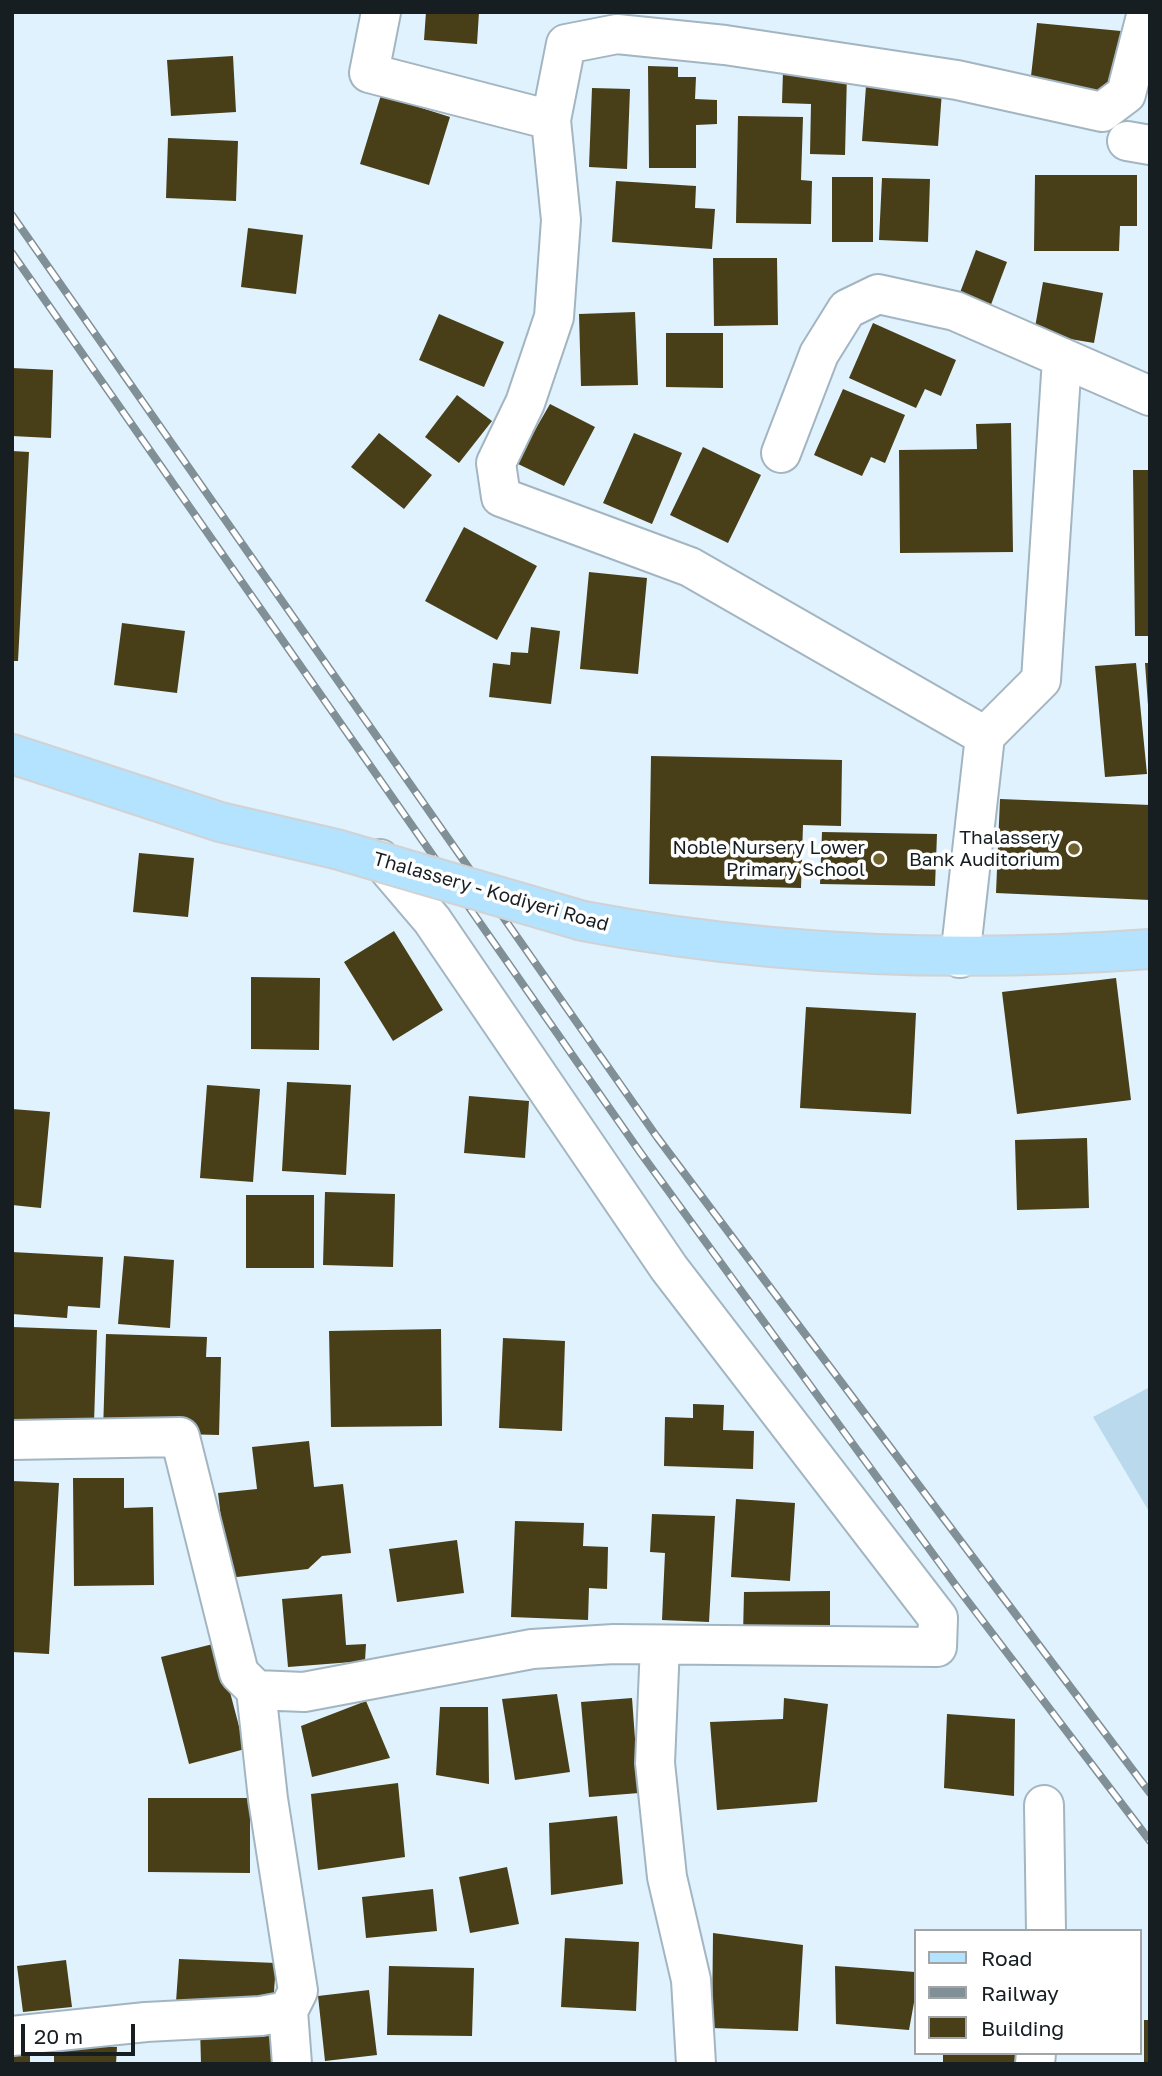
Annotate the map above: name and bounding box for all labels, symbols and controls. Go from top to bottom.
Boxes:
place label: Thalassery Bank Auditorium [909,827,1060,871]
place label: Noble Nursery Lower Primary School [673,837,865,881]
marker: Thalassery Bank Auditorium [1066,841,1082,857]
street label: Thalassery - Kodiyeri Road [371,847,611,937]
marker: Noble Nursery Lower Primary School [871,851,887,867]
legend [914,1929,1141,2055]
text: Road [981,1945,1032,1971]
text: Railway [981,1980,1059,2006]
scale bar [24,2010,138,2054]
text: Building [981,2015,1064,2041]
text: 20 m [34,2023,83,2049]

